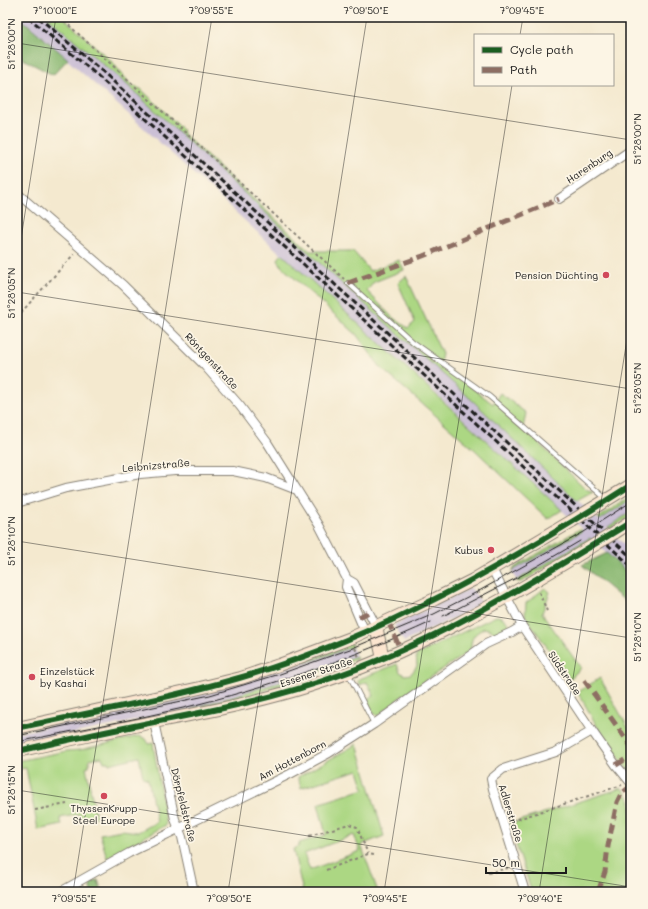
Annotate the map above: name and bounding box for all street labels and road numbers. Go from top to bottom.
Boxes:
street label: Harenburg [563,145,615,187]
street label: Röntgenstraße [182,330,242,392]
street label: Leibnizstraße [121,455,191,475]
street label: Südstraße [545,648,585,698]
street label: Essener Straße [278,654,354,690]
street label: Am Hottenborn [256,736,328,784]
street label: Dörpfeldstraße [168,766,200,844]
street label: Adlerstraße [496,782,526,844]

